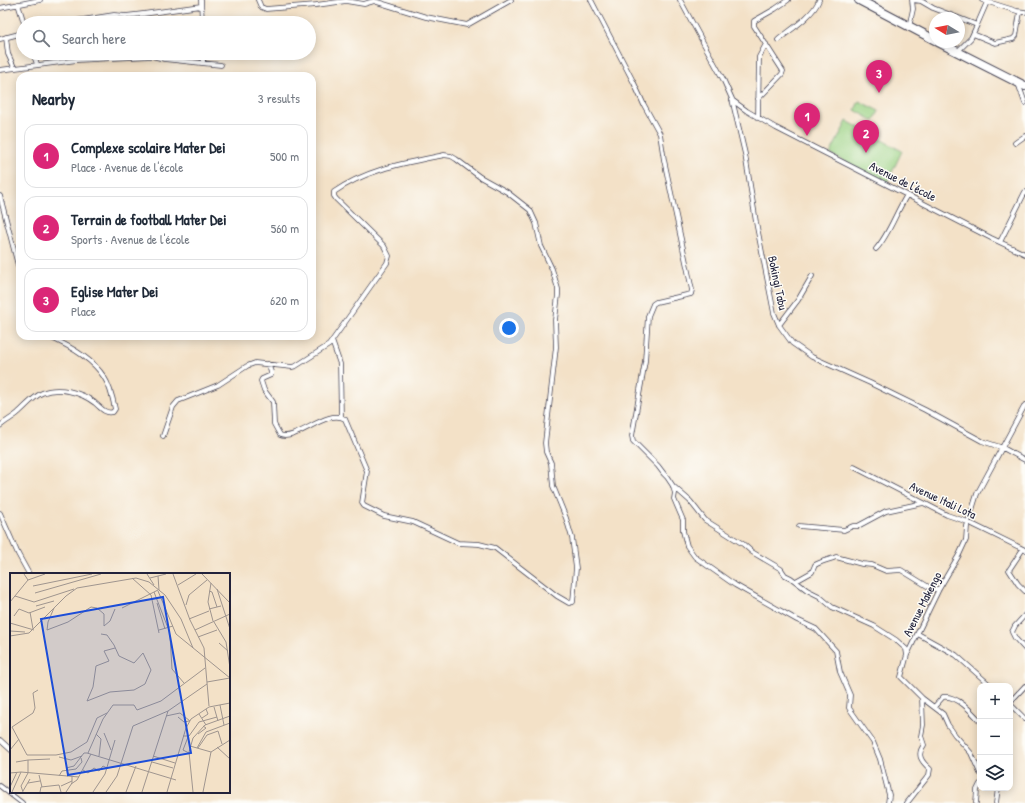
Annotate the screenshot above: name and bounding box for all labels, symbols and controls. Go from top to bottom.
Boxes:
north arrow [929,12,965,48]
search box [16,16,316,60]
icon: search [30,27,52,49]
text: Search here [62,28,126,49]
pin: 3 [866,60,892,93]
text: Nearby [32,87,75,110]
text: 3 results [258,89,300,107]
pin: 1 [794,103,820,136]
pin: 2 [853,120,879,153]
text: Complexe scolaire Mater Dei [71,137,226,158]
text: 1 [44,147,48,165]
text: 500 m [270,147,299,165]
street label: Avenue de l'école [867,157,939,205]
text: Place · Avenue de l'école [71,158,183,176]
text: Terrain de football Mater Dei [71,209,227,230]
text: 2 [43,219,49,237]
text: 560 m [271,219,299,237]
text: Sports · Avenue de l'école [71,230,190,248]
street label: Bokingi Tabu [764,254,792,312]
text: Eglise Mater Dei [71,281,158,302]
text: 3 [43,291,49,309]
text: 620 m [270,291,299,309]
text: Place [71,302,96,320]
your location [499,318,519,338]
street label: Avenue Itali Lota [907,477,979,523]
street label: Avenue Makengo [898,569,946,639]
inset map [10,573,230,793]
map controls [977,683,1013,791]
button: + [977,683,1013,719]
button: − [977,719,1013,755]
button: layers [977,755,1013,791]

